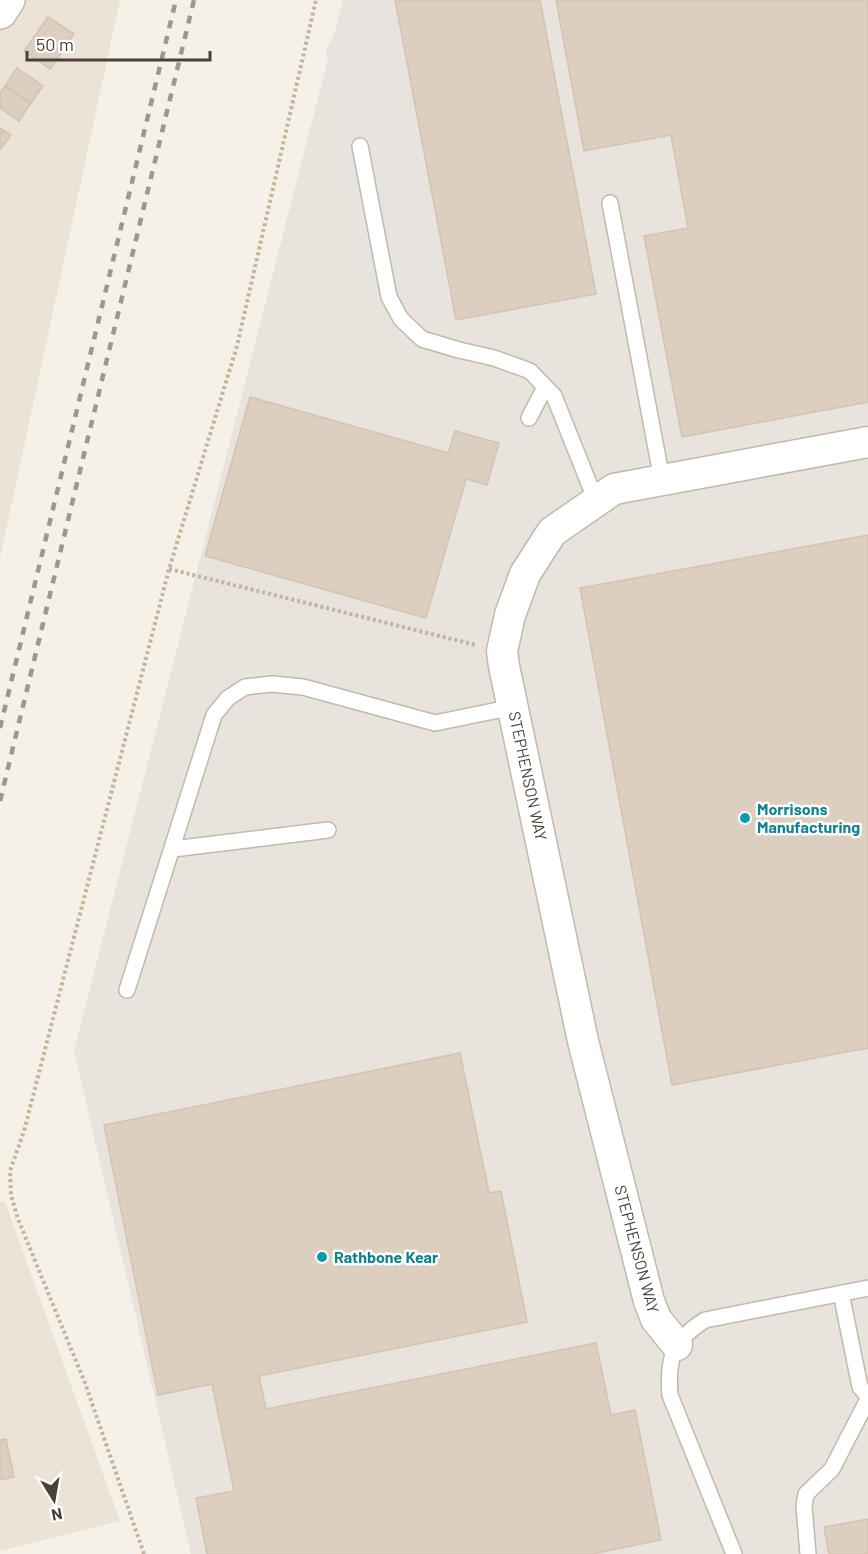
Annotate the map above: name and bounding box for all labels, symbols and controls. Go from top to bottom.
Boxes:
scale bar [27,24,210,62]
text: 50 m [36,33,74,55]
street label: STEPHENSON WAY [506,709,551,842]
place label: Morrisons Manufacturing [757,799,860,836]
marker: Morrisons Manufacturing [738,811,752,825]
street label: STEPHENSON WAY [611,1183,664,1315]
place label: Rathbone Kear [334,1247,438,1266]
marker: Rathbone Kear [315,1250,329,1264]
north arrow [24,1470,84,1530]
text: N [50,1505,64,1526]

